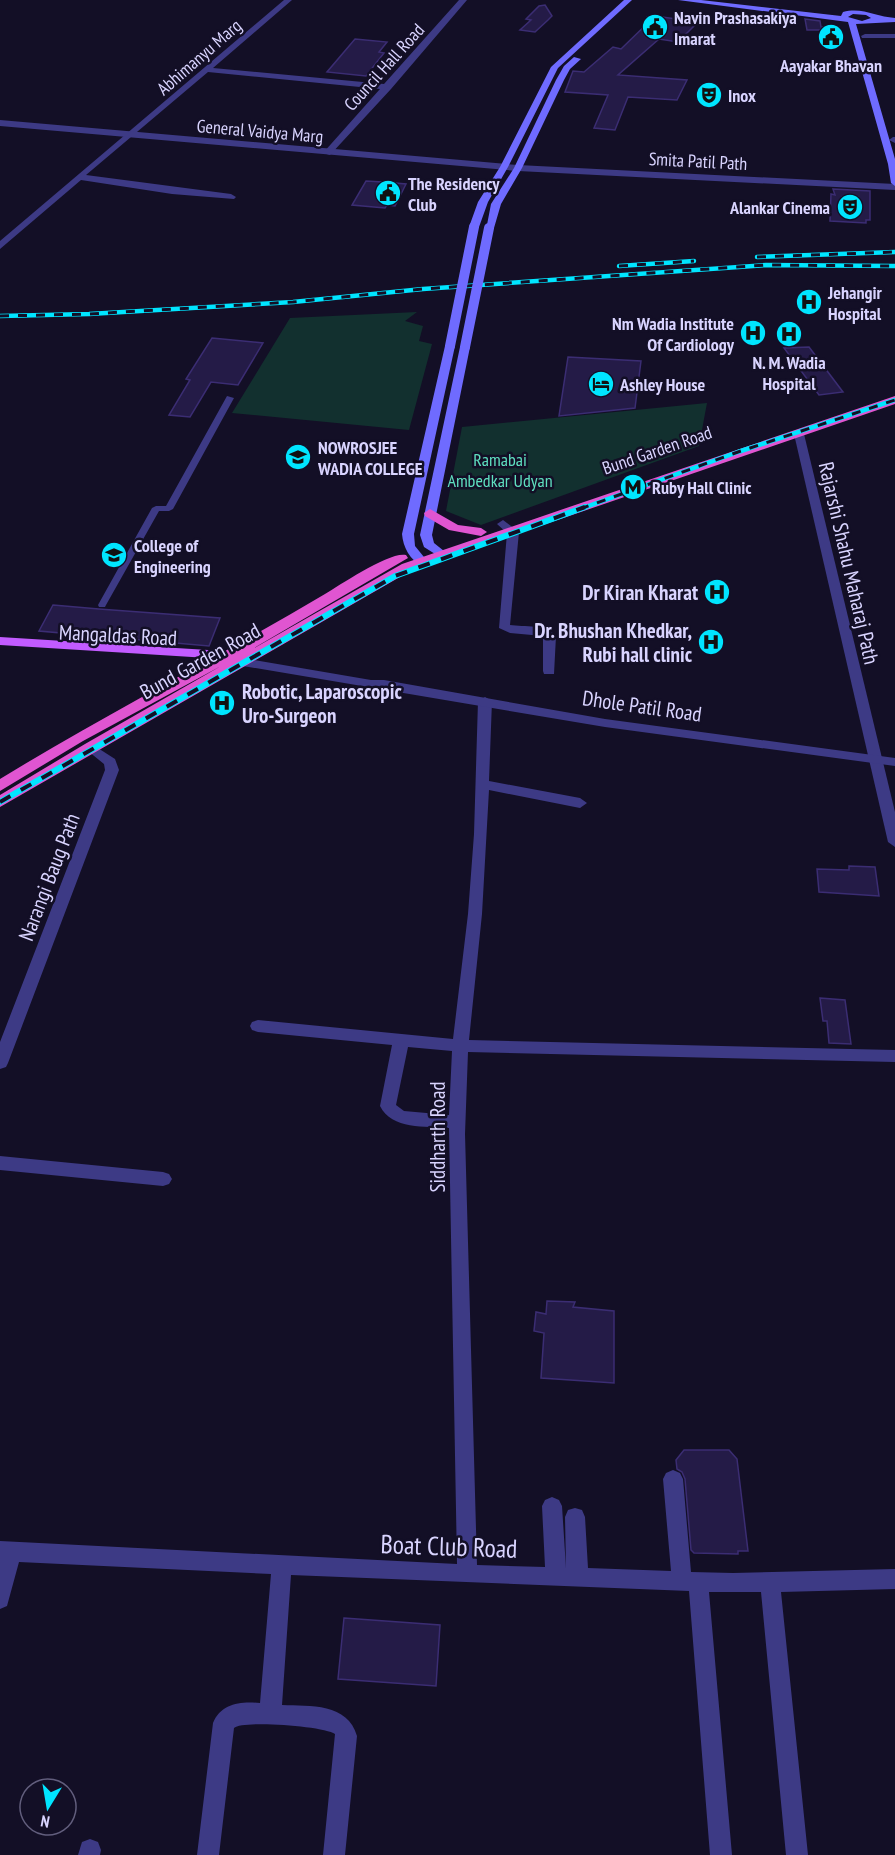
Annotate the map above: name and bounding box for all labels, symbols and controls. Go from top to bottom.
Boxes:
place label: Navin Prashasakiya Imarat [674,6,797,50]
public building icon: Navin Prashasakiya Imarat [640,12,670,42]
street label: Abhimanyu Marg [152,14,246,100]
street label: Council Hall Road [339,19,429,115]
public building icon: Aayakar Bhavan [816,22,846,52]
place label: Aayakar Bhavan [779,54,882,77]
theatre icon: Inox [694,80,724,110]
place label: Inox [728,84,756,107]
street label: General Vaidya Marg [196,114,324,148]
street label: Smita Patil Path [648,147,748,175]
place label: The Residency Club [408,172,500,216]
public building icon: The Residency Club [373,178,403,208]
theatre icon: Alankar Cinema [835,192,865,222]
place label: Alankar Cinema [729,196,830,219]
place label: Jehangir Hospital [827,281,883,325]
hospital icon: Jehangir Hospital [794,287,824,317]
place label: Nm Wadia Institute Of Cardiology [612,312,735,356]
hospital icon: Nm Wadia Institute Of Cardiology [738,318,768,348]
hospital icon: N. M. Wadia Hospital [774,319,804,349]
place label: N. M. Wadia Hospital [752,351,826,395]
hotel icon: Ashley House [586,369,616,399]
place label: Ashley House [619,373,706,396]
street label: Bund Garden Road [599,420,715,480]
place label: NOWROSJEE WADIA COLLEGE [317,436,423,480]
school or university icon: NOWROSJEE WADIA COLLEGE [283,442,313,472]
park label: Ramabai Ambedkar Udyan [447,448,553,492]
street label: Rajarshi Shahu Maharaj Path [813,459,885,667]
metro station icon: Ruby Hall Clinic [618,472,648,502]
place label: Ruby Hall Clinic [652,476,752,499]
place label: College of Engineering [134,534,211,578]
school or university icon: College of Engineering [99,540,129,570]
hospital icon: Dr Kiran Kharat [702,577,732,607]
place label: Dr Kiran Kharat [582,579,698,606]
street label: Bund Garden Road [135,617,265,705]
place label: Dr. Bhushan Khedkar, Rubi hall clinic [534,617,693,668]
street label: Mangaldas Road [58,618,178,652]
hospital icon: Dr. Bhushan Khedkar, Rubi hall clinic [696,627,726,657]
place label: Robotic, Laparoscopic Uro-Surgeon [242,678,402,729]
street label: Dhole Patil Road [581,684,703,728]
hospital icon: Robotic, Laparoscopic Uro-Surgeon [207,688,237,718]
street label: Narangi Baug Path [12,809,86,945]
street label: Siddharth Road [424,1082,451,1192]
street label: Boat Club Road [380,1527,518,1565]
north arrow [18,1777,78,1837]
text: N [39,1811,51,1832]

